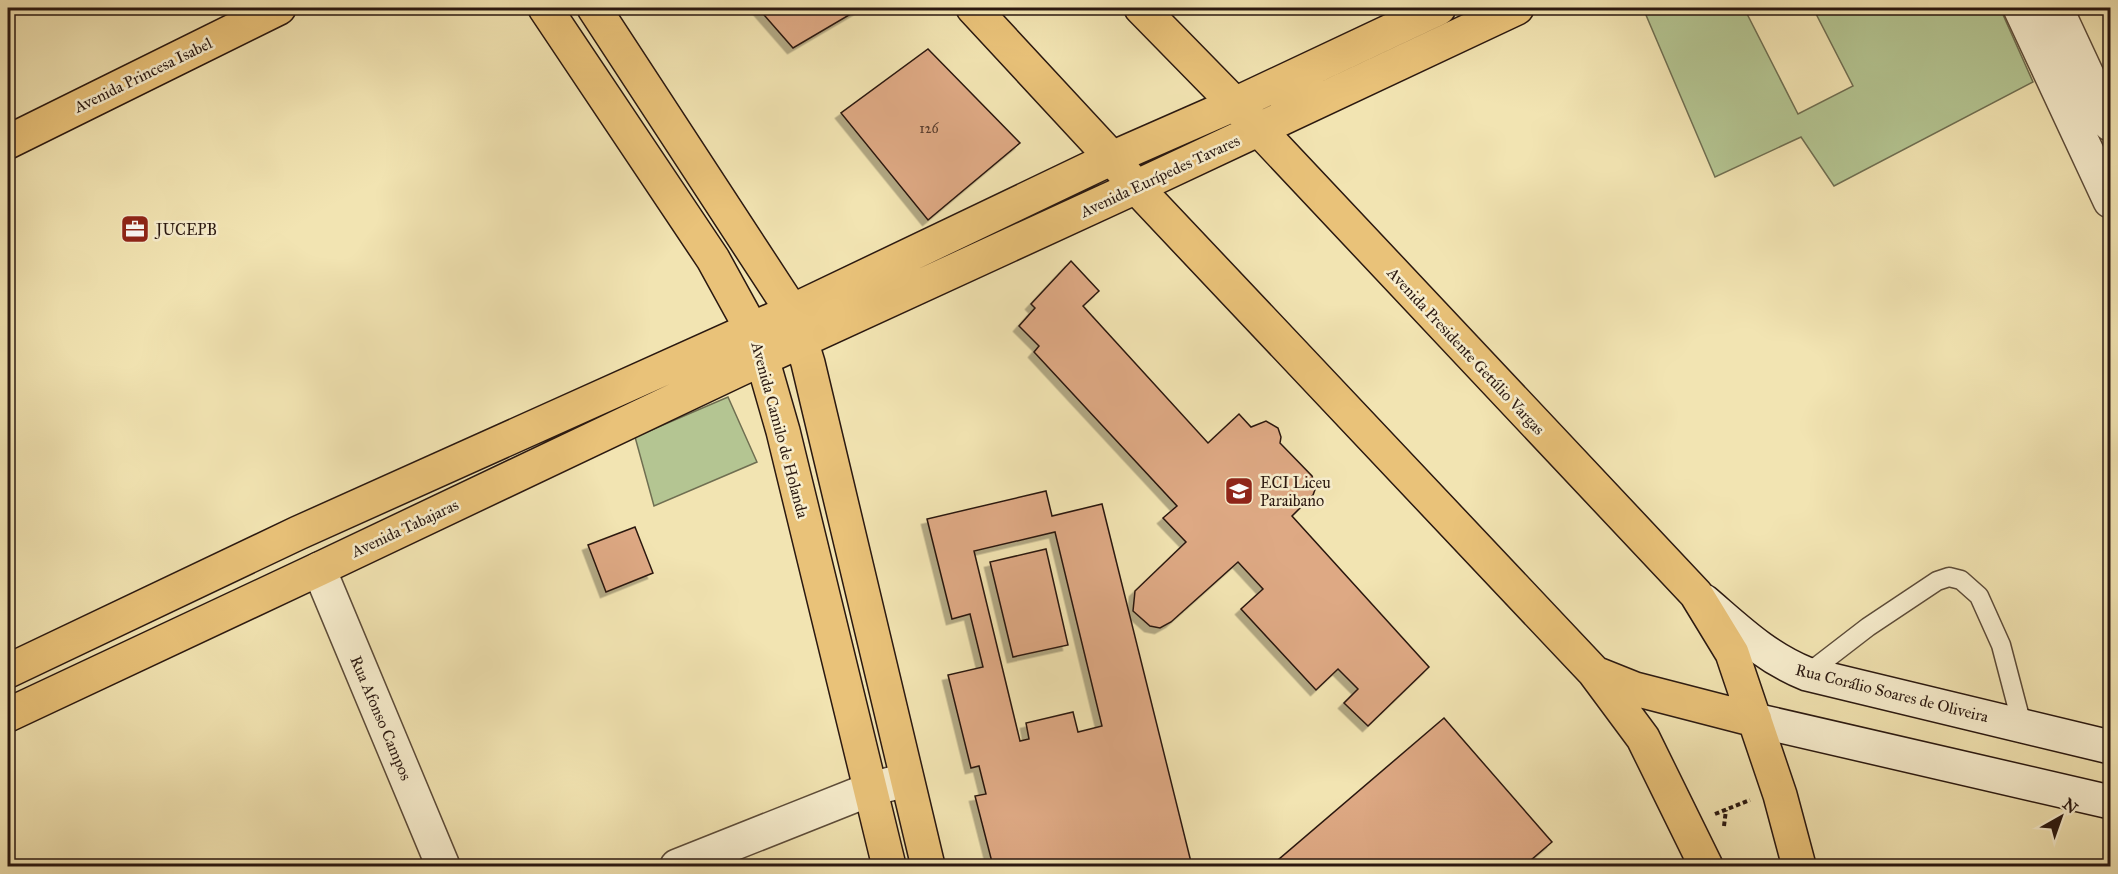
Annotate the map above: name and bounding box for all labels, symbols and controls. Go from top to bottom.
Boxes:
street label: Avenida Princesa Isabel [70,33,216,117]
house number: 126 [919,120,940,137]
street label: Avenida Eurípedes Tavares [1076,131,1243,222]
office icon: JUCEPB [119,213,151,245]
place label: JUCEPB [154,220,217,240]
street label: Avenida Presidente Getúlio Vargas [1382,263,1549,439]
street label: Avenida Camilo de Holanda [747,339,813,520]
place label: ECI Liceu Paraibano [1260,473,1331,510]
school or university icon: ECI Liceu Paraibano [1223,475,1255,507]
street label: Avenida Tabajaras [347,495,462,562]
street label: Rua Afonso Campos [346,653,416,783]
street label: Rua Corálio Soares de Oliveira [1794,660,1991,726]
north arrow [2031,787,2091,847]
text: N [2059,794,2082,818]

